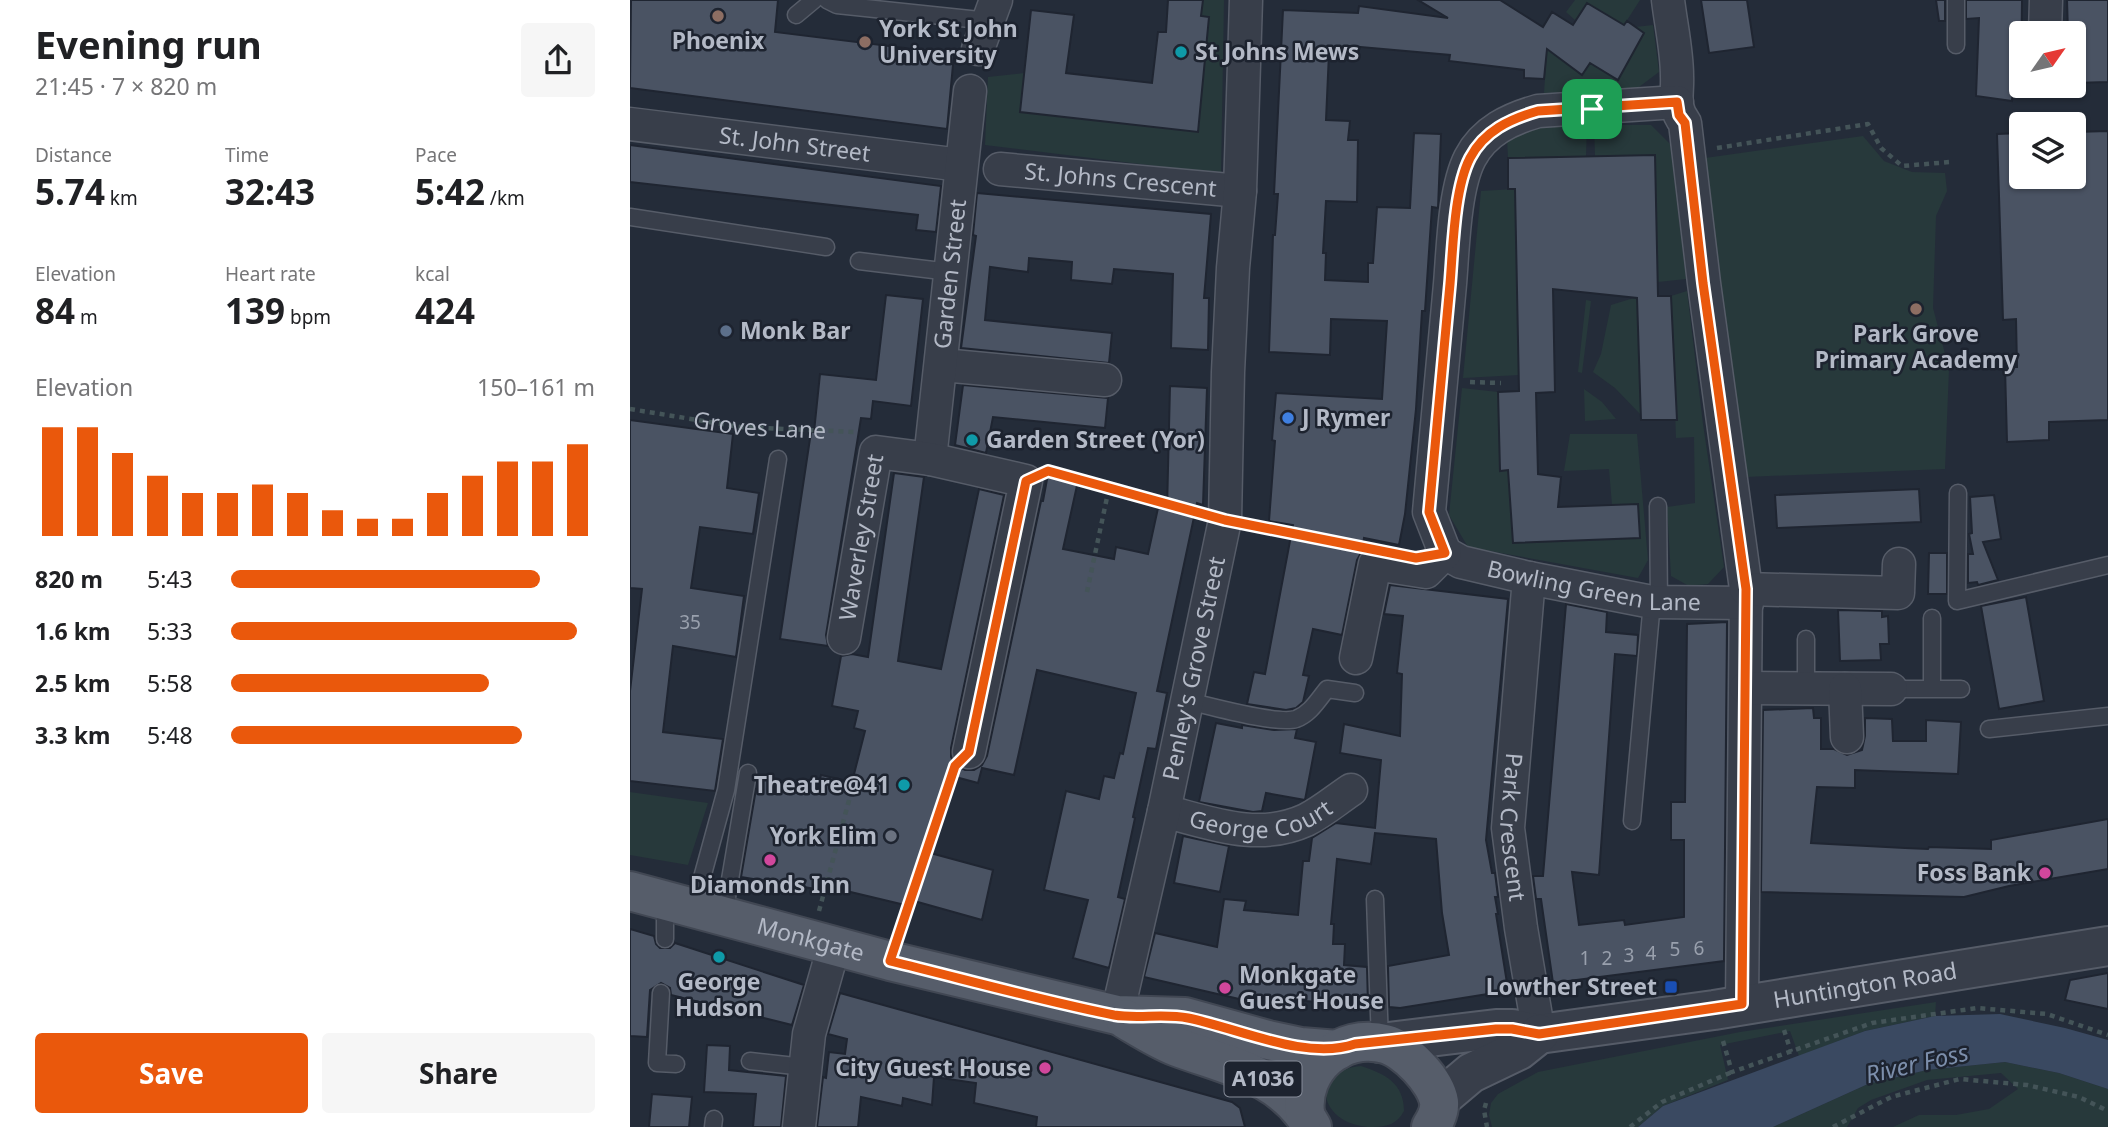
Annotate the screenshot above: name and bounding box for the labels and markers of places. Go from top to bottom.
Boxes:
marker: Phoenix [710,8,726,24]
place label: York St John University [879,12,1018,70]
place label: Phoenix [672,24,765,56]
marker: York St John University [857,34,873,50]
place label: St Johns Mews [1195,35,1359,67]
marker: St Johns Mews [1173,44,1189,60]
pin [1562,79,1622,139]
marker: Park Grove Primary Academy [1908,301,1924,317]
place label: Monk Bar [740,314,851,346]
place label: Park Grove Primary Academy [1815,317,2018,375]
marker: Monk Bar [718,323,734,339]
place label: J Rymer [1300,401,1390,433]
marker: J Rymer [1280,410,1296,426]
place label: Garden Street (Yor) [986,423,1205,455]
marker: Garden Street (Yor) [964,432,980,448]
place label: Theatre@41 [754,768,890,800]
marker: Theatre@41 [896,777,912,793]
place label: York Elim [770,819,877,851]
marker: York Elim [883,828,899,844]
marker: Diamonds Inn [762,852,778,868]
place label: Foss Bank [1917,856,2032,888]
marker: Foss Bank [2037,865,2053,881]
place label: Diamonds Inn [690,868,850,900]
marker: George Hudson [711,949,727,965]
place label: Monkgate Guest House [1239,958,1384,1016]
place label: George Hudson [675,965,763,1023]
place label: Lowther Street [1486,970,1657,1002]
marker: Lowther Street [1663,979,1679,995]
marker: Monkgate Guest House [1217,980,1233,996]
place label: City Guest House [835,1051,1031,1083]
marker: City Guest House [1037,1060,1053,1076]

